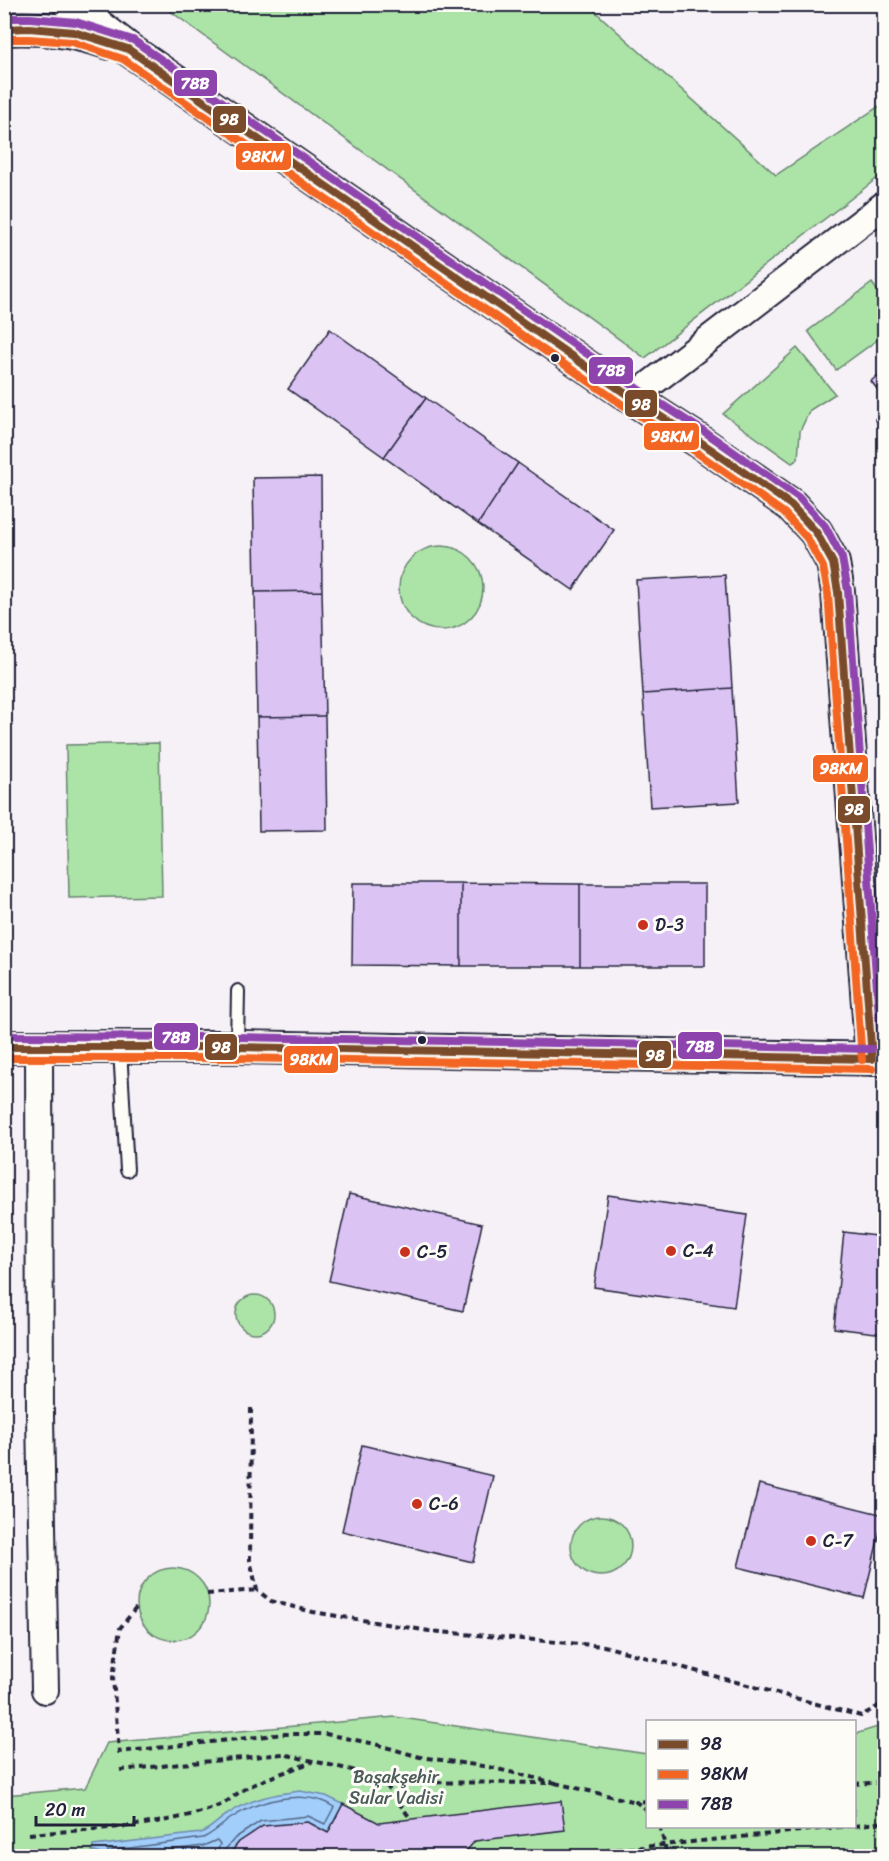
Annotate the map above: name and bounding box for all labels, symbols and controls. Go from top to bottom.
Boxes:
line badge: 78B [173,69,218,97]
text: 78B [181,69,210,98]
line badge: 98 [212,105,247,134]
text: 98 [219,105,239,134]
line badge: 98KM [235,142,292,171]
text: 98KM [242,142,285,171]
unlabelled marker [549,352,561,364]
line badge: 78B [588,356,634,385]
text: 78B [597,356,626,385]
line badge: 98 [624,389,658,418]
text: 98 [631,390,651,419]
line badge: 98KM [643,422,700,451]
text: 98KM [651,422,694,451]
line badge: 98KM [812,754,869,783]
text: 98KM [820,754,863,783]
line badge: 98 [837,795,871,824]
text: 98 [844,795,864,824]
place label: D-3 [655,909,684,941]
marker: D-3 [636,918,650,932]
line badge: 78B [153,1022,199,1051]
text: 78B [162,1023,191,1052]
line badge: 78B [677,1031,723,1060]
text: 78B [686,1032,715,1061]
line badge: 98 [204,1033,238,1061]
text: 98 [211,1033,231,1062]
unlabelled marker [416,1034,428,1046]
line badge: 98 [638,1040,672,1069]
text: 98 [645,1041,665,1070]
line badge: 98KM [283,1045,339,1074]
text: 98KM [290,1045,333,1074]
place label: C-4 [683,1235,714,1267]
place label: C-5 [417,1236,448,1268]
marker: C-4 [664,1244,678,1258]
marker: C-5 [398,1245,412,1259]
place label: C-6 [429,1488,459,1520]
marker: C-6 [410,1497,424,1511]
place label: C-7 [823,1525,855,1557]
marker: C-7 [804,1534,818,1548]
legend [646,1720,856,1828]
text: 98 [700,1728,722,1760]
text: 98KM [700,1758,749,1790]
park label: Başakşehir Sular Vadisi [349,1761,444,1814]
text: 78B [700,1788,733,1820]
scale bar [36,1789,134,1827]
text: 20 m [45,1794,85,1826]

